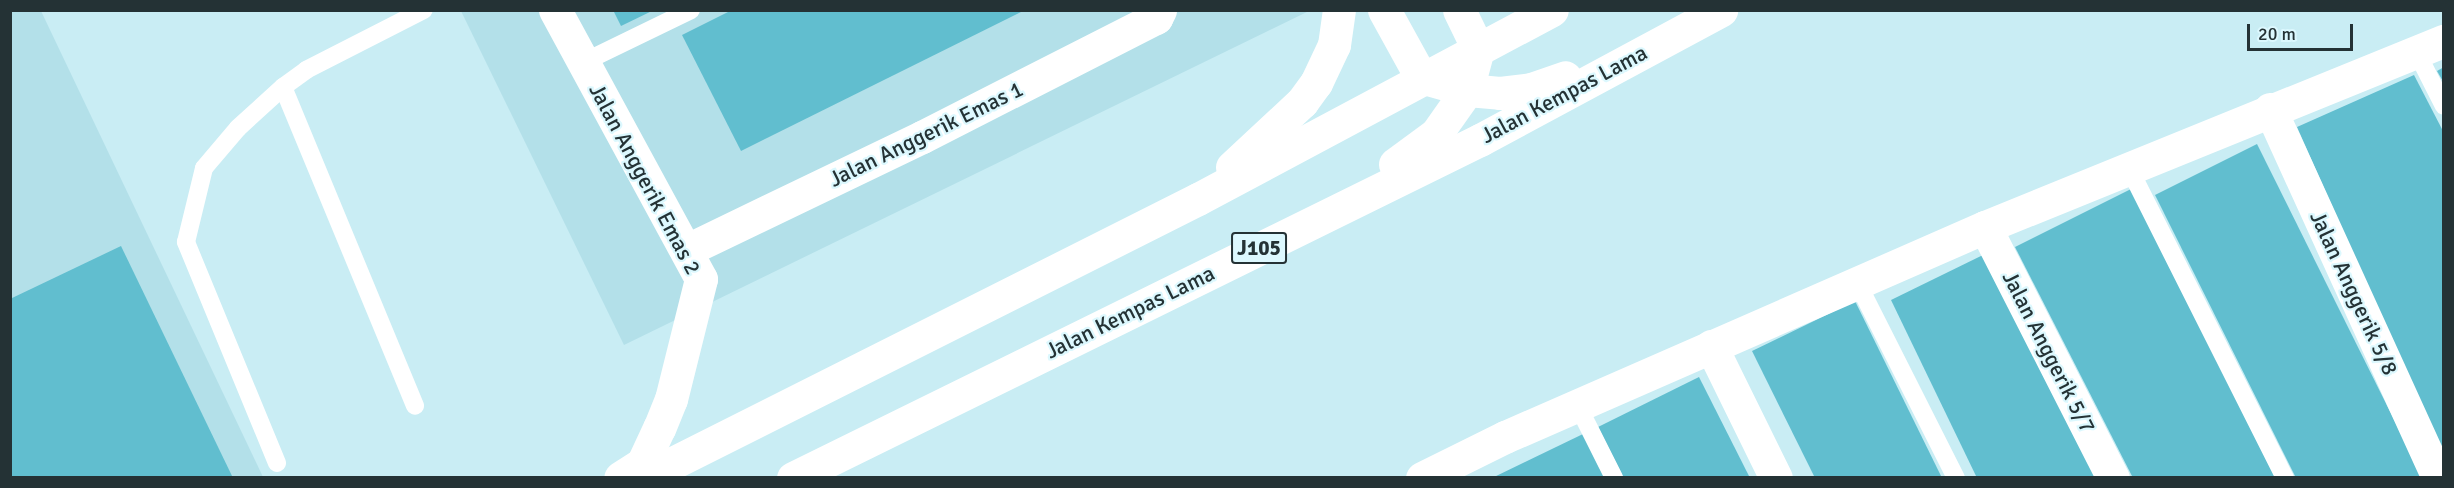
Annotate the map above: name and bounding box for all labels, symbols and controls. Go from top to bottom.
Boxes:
scale bar [2250,12,2356,50]
text: 20 m [2258,23,2296,45]
street label: Jalan Kempas Lama [1476,39,1652,149]
street label: Jalan Anggerik Emas 1 [825,76,1027,192]
street label: Jalan Anggerik Emas 2 [583,79,707,279]
street label: Jalan Anggerik 5/8 [2304,207,2404,379]
road number: J105 [1230,230,1288,266]
street label: Jalan Kempas Lama [1041,260,1219,364]
street label: Jalan Anggerik 5/7 [1997,267,2101,437]

